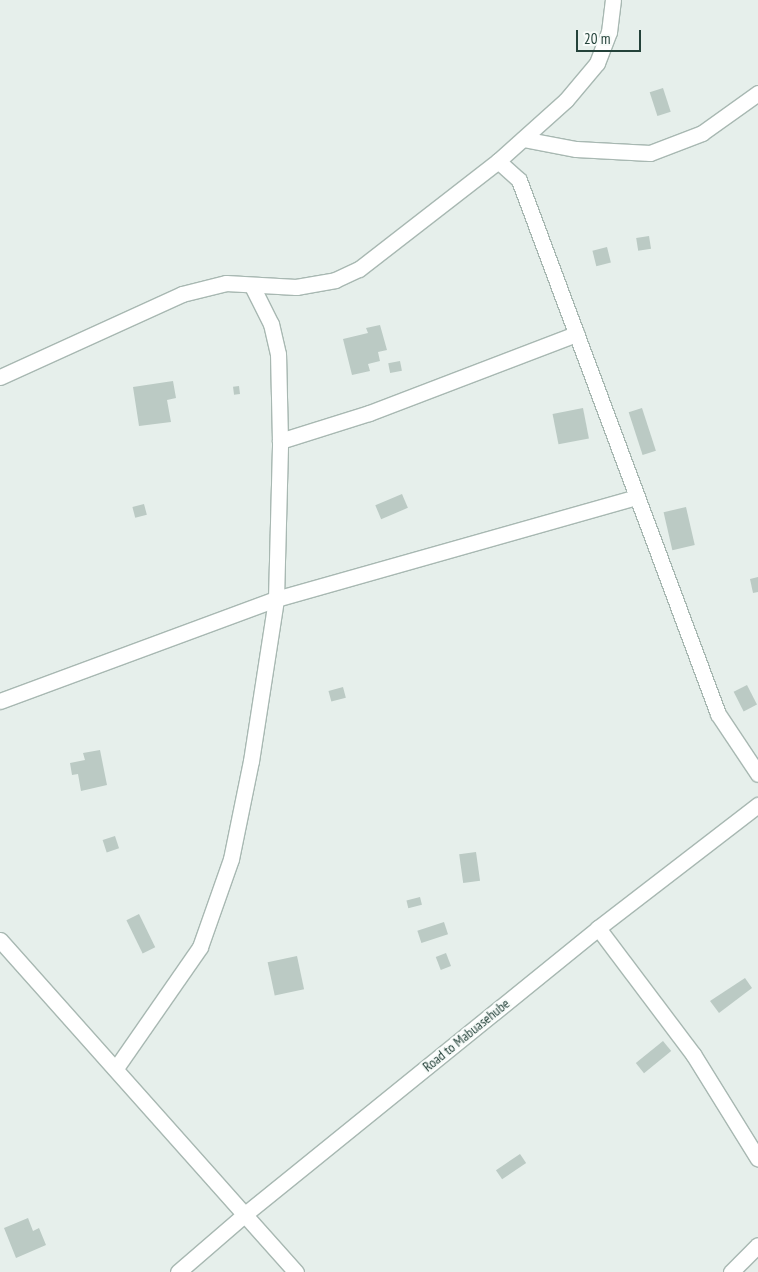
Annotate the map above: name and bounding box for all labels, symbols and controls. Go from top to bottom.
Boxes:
scale bar [578,20,643,52]
text: 20 m [584,29,610,48]
street label: Road to Mabuasehube [419,995,513,1075]

